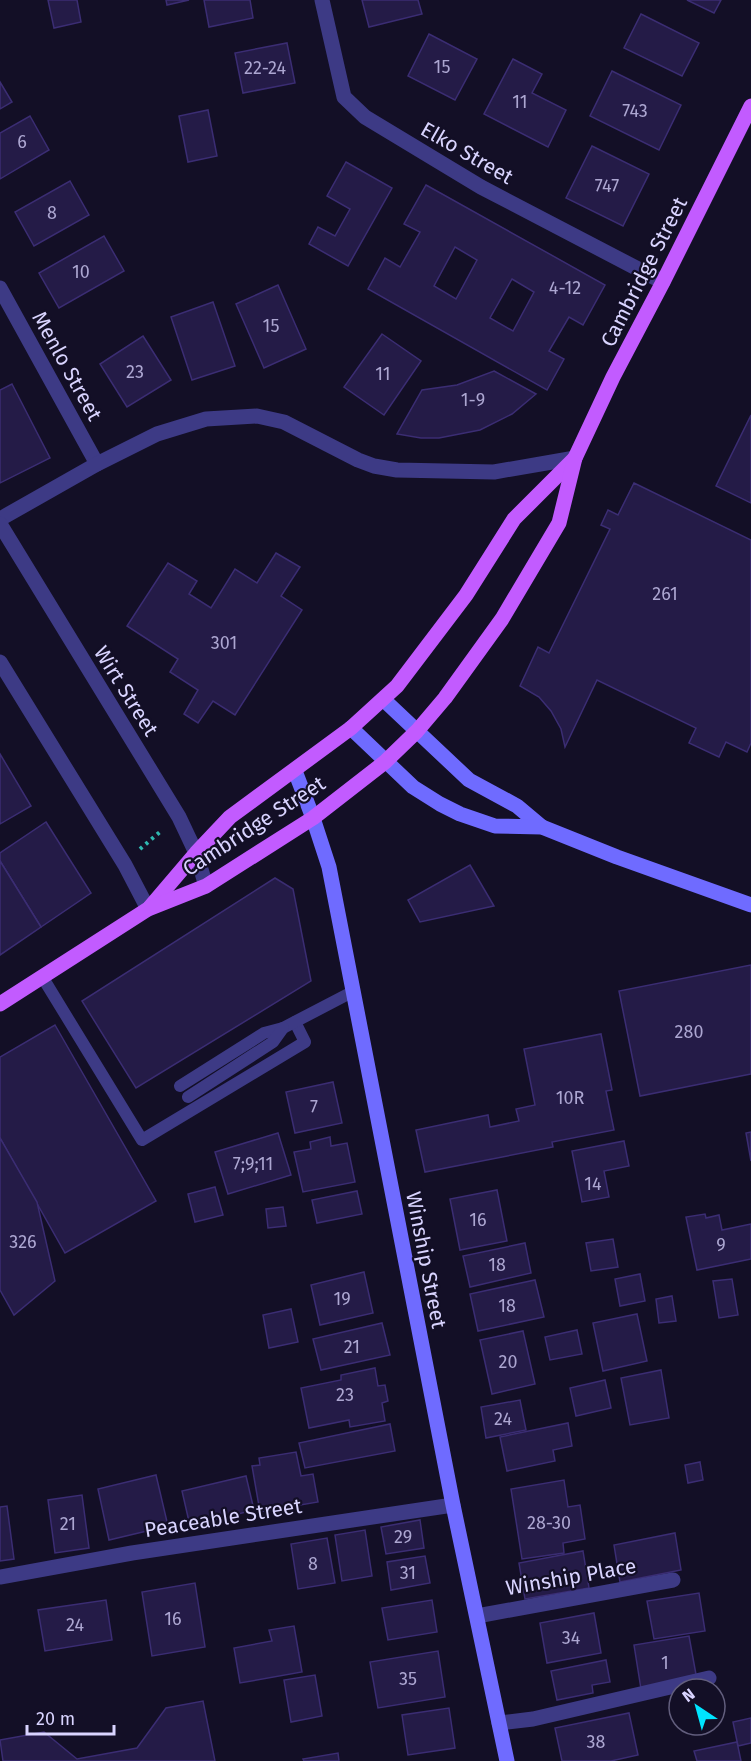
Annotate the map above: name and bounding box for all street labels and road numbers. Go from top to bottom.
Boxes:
street label: Elko Street [416,116,518,190]
street label: Cambridge Street [595,192,693,351]
street label: Menlo Street [26,307,108,426]
street label: Wirt Street [88,641,164,741]
street label: Cambridge Street [178,770,330,882]
street label: Winship Street [400,1189,452,1331]
street label: Peaceable Street [142,1493,304,1543]
street label: Winship Place [504,1553,638,1601]

